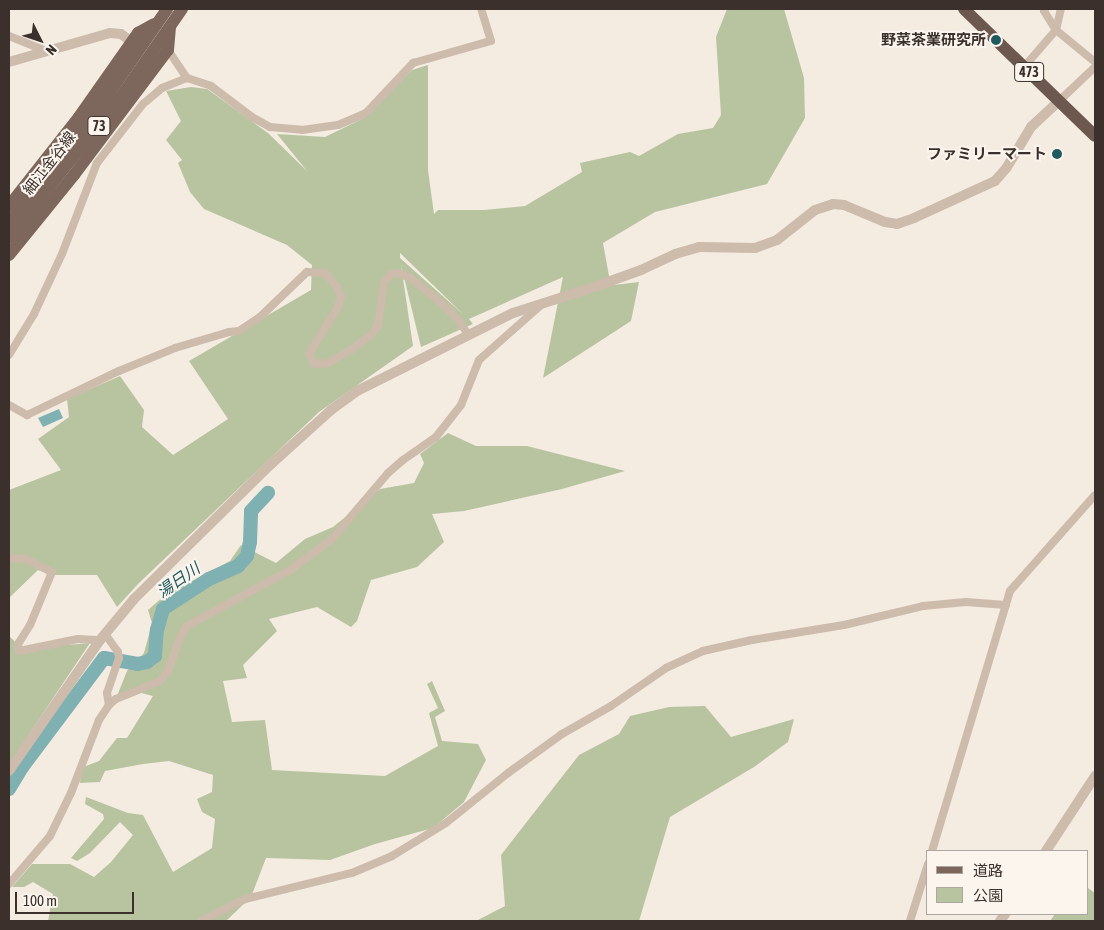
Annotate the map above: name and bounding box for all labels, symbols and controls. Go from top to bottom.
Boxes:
north arrow [15,15,65,65]
place label: 野菜茶業研究所 [881,31,986,49]
marker: 野菜茶業研究所 [990,34,1002,46]
text: N [43,41,60,58]
road number: 473 [1014,61,1044,84]
road number: 73 [86,114,112,138]
street label: 細江金谷線 [19,128,79,198]
place label: ファミリーマート [927,145,1047,163]
marker: ファミリーマート [1051,148,1063,160]
water label: 湯日川 [153,558,203,602]
legend [926,850,1089,915]
text: 道路 [973,862,1003,879]
scale bar [18,882,136,914]
text: 公園 [973,887,1003,904]
text: 100 m [23,892,57,909]

